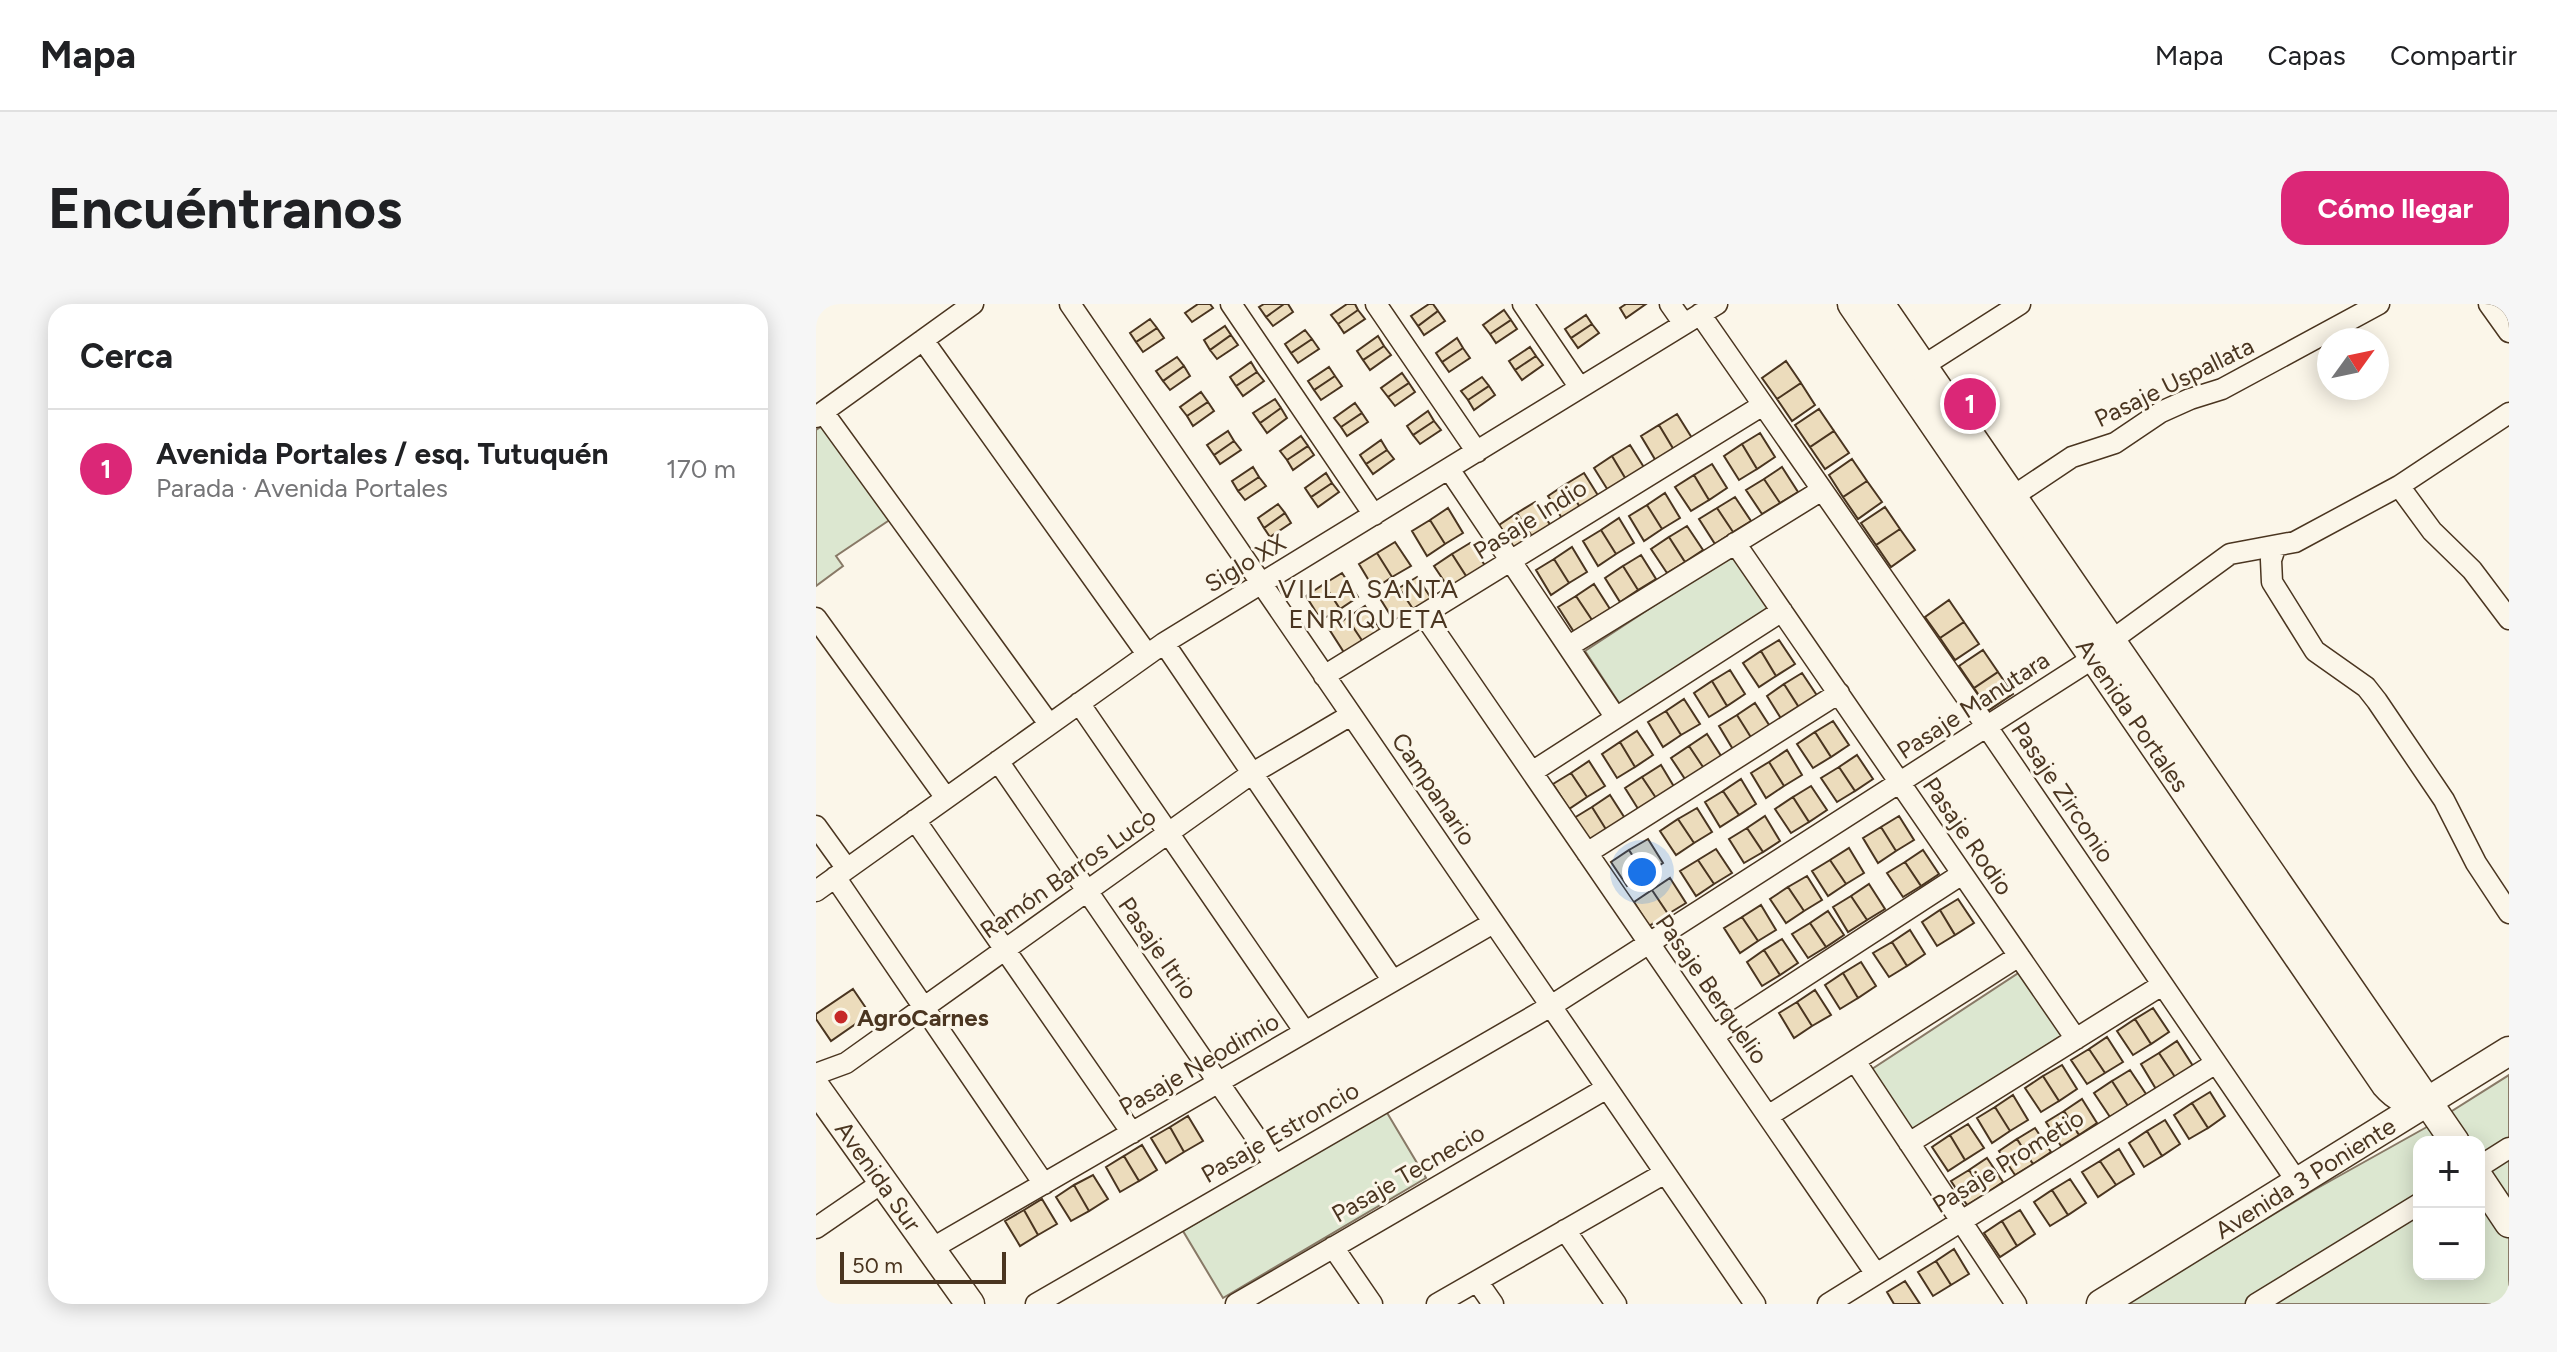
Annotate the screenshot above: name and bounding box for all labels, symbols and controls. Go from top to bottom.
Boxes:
text: Mapa [40,32,136,78]
text: Mapa [2155,38,2224,72]
text: Capas [2268,38,2346,72]
text: Compartir [2390,38,2517,72]
button: Cómo llegar [2281,171,2509,245]
text: Encuéntranos [48,175,402,242]
north arrow [2317,328,2389,400]
street label: Pasaje Uspallata [2090,331,2258,433]
text: Cerca [80,336,173,377]
pin: 1 [1944,374,1996,434]
text: Avenida Portales / esq. Tutuquén [156,435,608,472]
text: 1 [101,453,111,485]
text: 170 m [666,453,736,485]
text: Parada · Avenida Portales [156,472,448,504]
street label: Pasaje Indio [1468,473,1592,565]
street label: Siglo XX [1199,528,1291,598]
district label: VILLA SANTA ENRIQUETA [1278,573,1460,635]
street label: Avenida Portales [2071,633,2196,797]
street label: Pasaje Manutara [1891,645,2055,765]
street label: Pasaje Zirconio [2005,716,2121,868]
street label: Campanario [1386,727,1482,851]
street label: Pasaje Rodio [1917,771,2019,901]
street label: Ramón Barros Luco [975,802,1161,944]
your location [1622,852,1662,892]
street label: Pasaje Itrio [1112,891,1204,1005]
street label: Pasaje Berquelio [1650,909,1774,1069]
place label: AgroCarnes [857,1003,989,1032]
street label: Pasaje Neodimio [1114,1006,1284,1122]
marker: AgroCarnes [832,1008,850,1026]
street label: Pasaje Estroncio [1196,1075,1364,1189]
street label: Pasaje Prometio [1927,1103,2089,1219]
street label: Avenida 3 Poniente [2209,1111,2400,1244]
street label: Avenida Sur [830,1115,928,1237]
street label: Pasaje Tecnecio [1326,1118,1490,1228]
map controls [2413,1136,2485,1280]
button: + [2413,1136,2485,1208]
button: − [2413,1208,2485,1280]
scale bar [840,1248,1006,1284]
text: 50 m [852,1252,903,1279]

